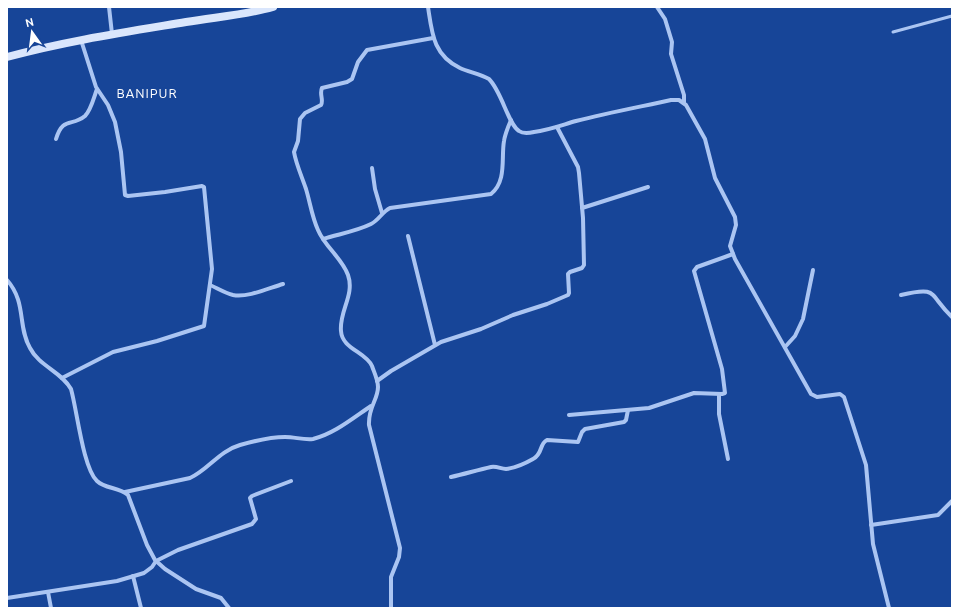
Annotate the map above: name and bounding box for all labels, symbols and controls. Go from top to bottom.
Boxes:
north arrow [12,12,52,52]
text: N [24,15,35,29]
district label: BANIPUR [116,86,178,100]

